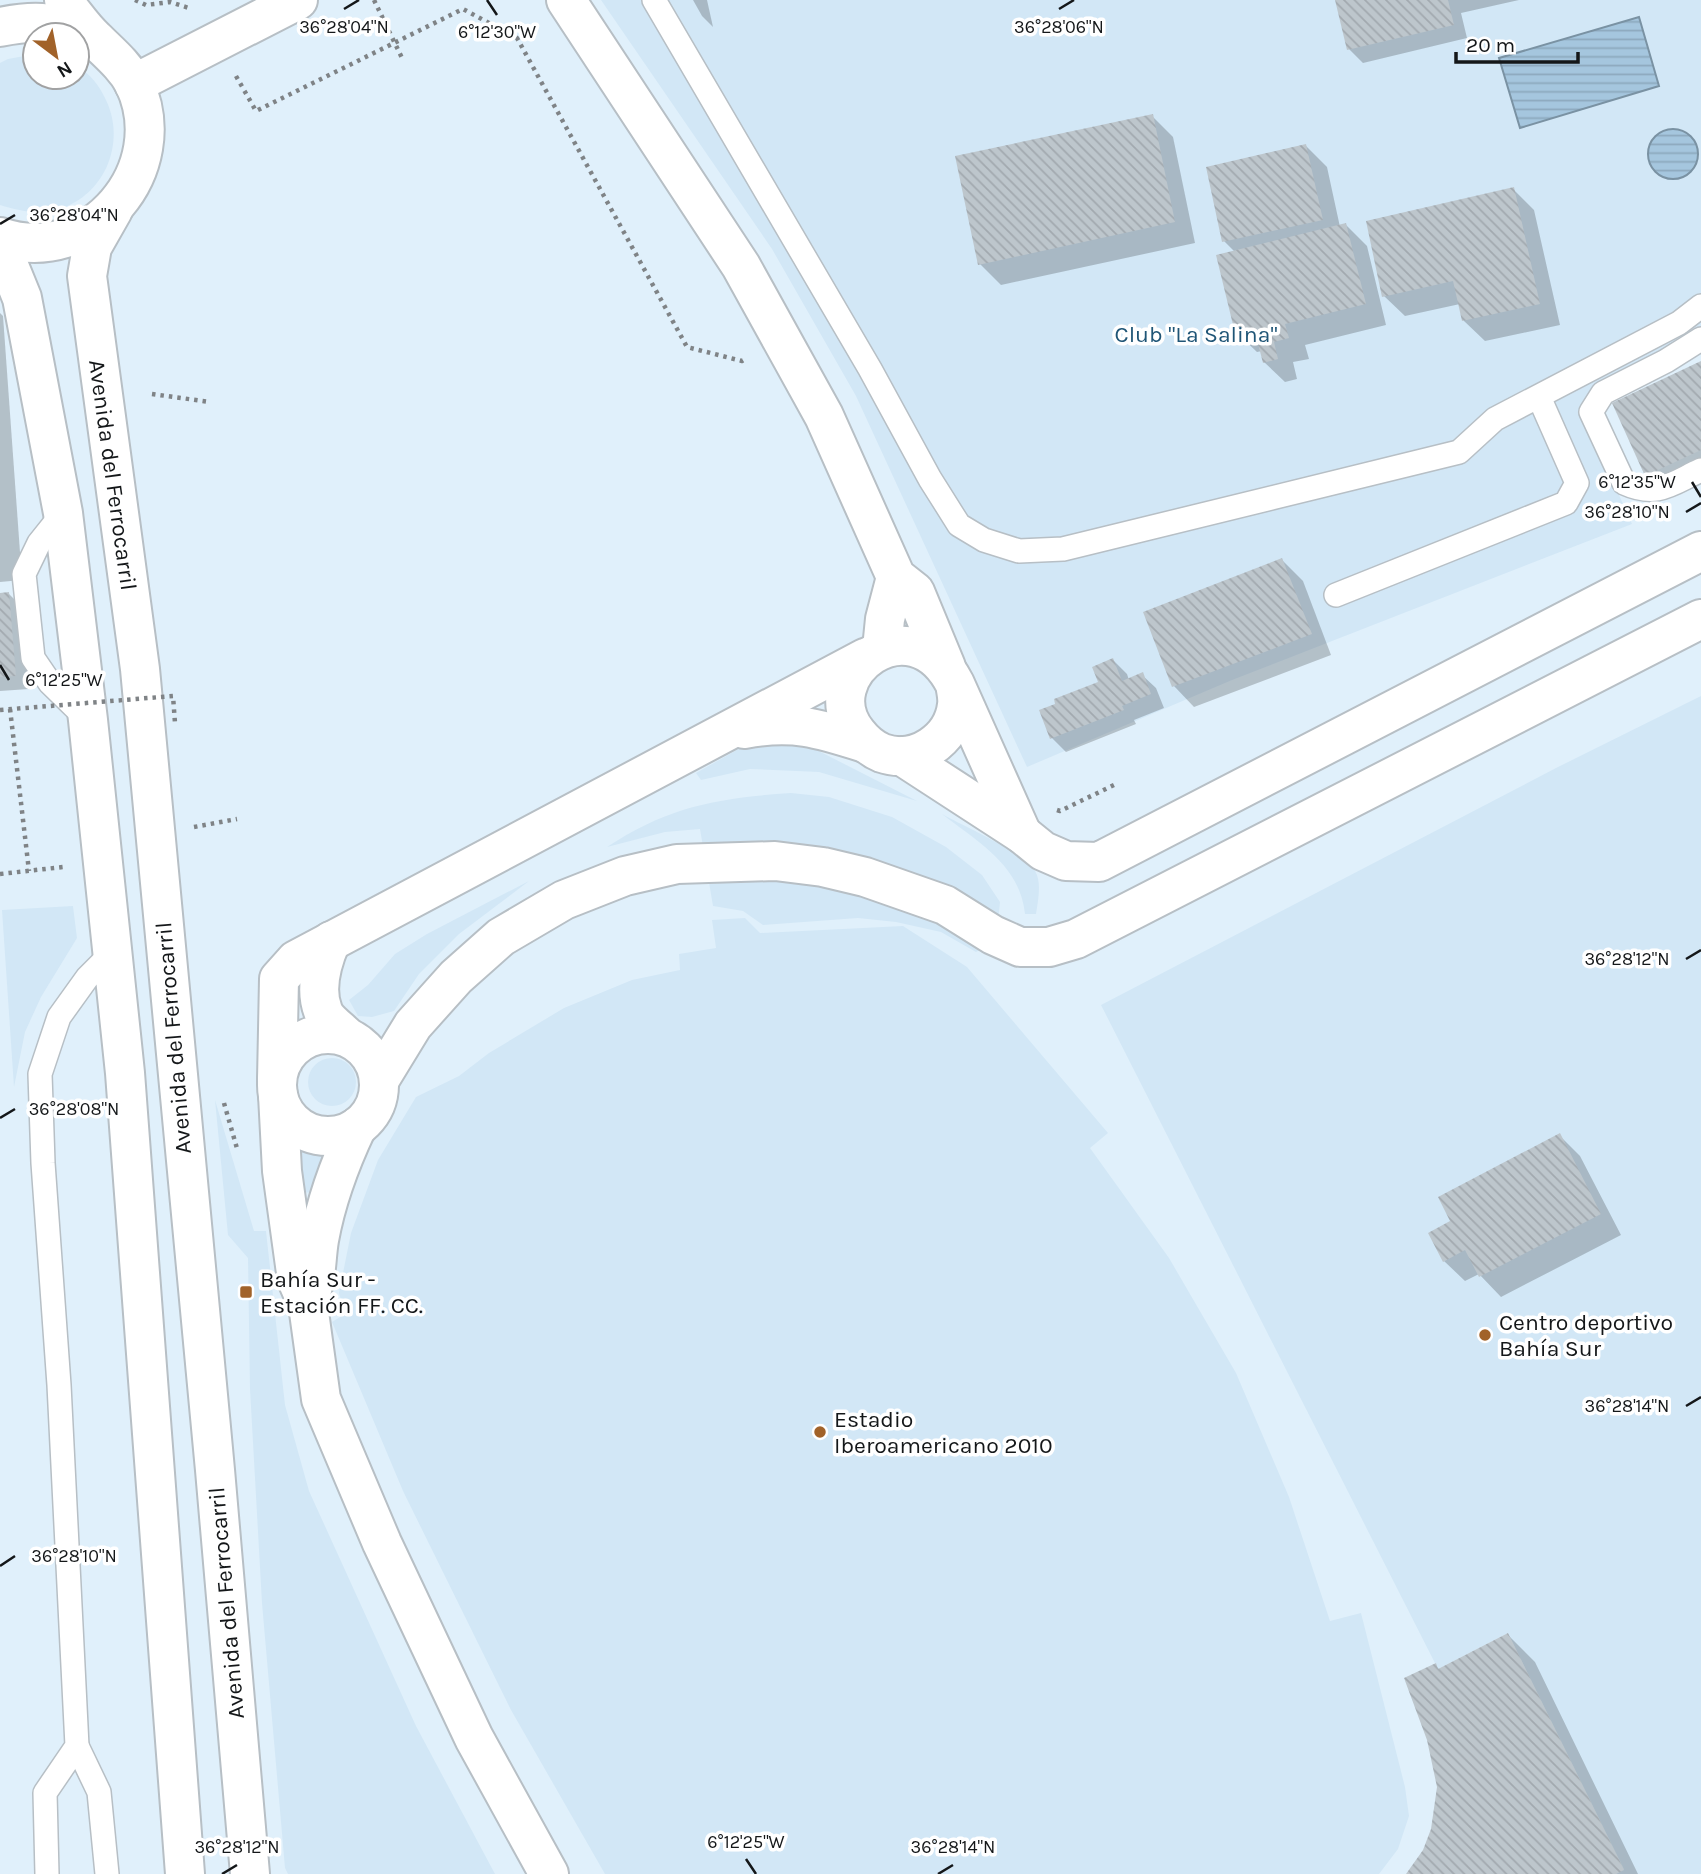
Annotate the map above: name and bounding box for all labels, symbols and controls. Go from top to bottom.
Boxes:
text: 36°28'04"N [299,16,389,38]
text: 36°28'06"N [1014,16,1104,38]
north arrow [21,21,91,91]
text: 6°12'30"W [458,21,536,43]
scale bar [1456,21,1578,65]
text: 20 m [1466,33,1515,57]
text: N [53,57,76,83]
text: 36°28'04"N [29,204,119,226]
park label: Club "La Salina" [1115,321,1277,348]
street label: Avenida del Ferrocarril [83,358,142,592]
text: 6°12'35"W [1598,471,1676,493]
text: 36°28'10"N [1584,501,1670,523]
text: 6°12'25"W [25,669,103,691]
street label: Avenida del Ferrocarril [150,921,197,1155]
text: 36°28'12"N [1584,948,1670,970]
text: 36°28'08"N [29,1098,119,1120]
place label: Bahía Sur - Estación FF. CC. [260,1266,423,1319]
marker: Bahía Sur - Estación FF. CC. [238,1284,254,1300]
place label: Centro deportivo Bahía Sur [1499,1309,1673,1362]
marker: Centro deportivo Bahía Sur [1477,1327,1493,1343]
text: 36°28'14"N [1585,1395,1669,1417]
place label: Estadio Iberoamericano 2010 [834,1406,1053,1459]
marker: Estadio Iberoamericano 2010 [812,1424,828,1440]
street label: Avenida del Ferrocarril [203,1486,250,1720]
text: 36°28'10"N [31,1545,117,1567]
text: 6°12'25"W [707,1831,785,1853]
text: 36°28'12"N [194,1836,280,1858]
text: 36°28'14"N [911,1836,995,1858]

